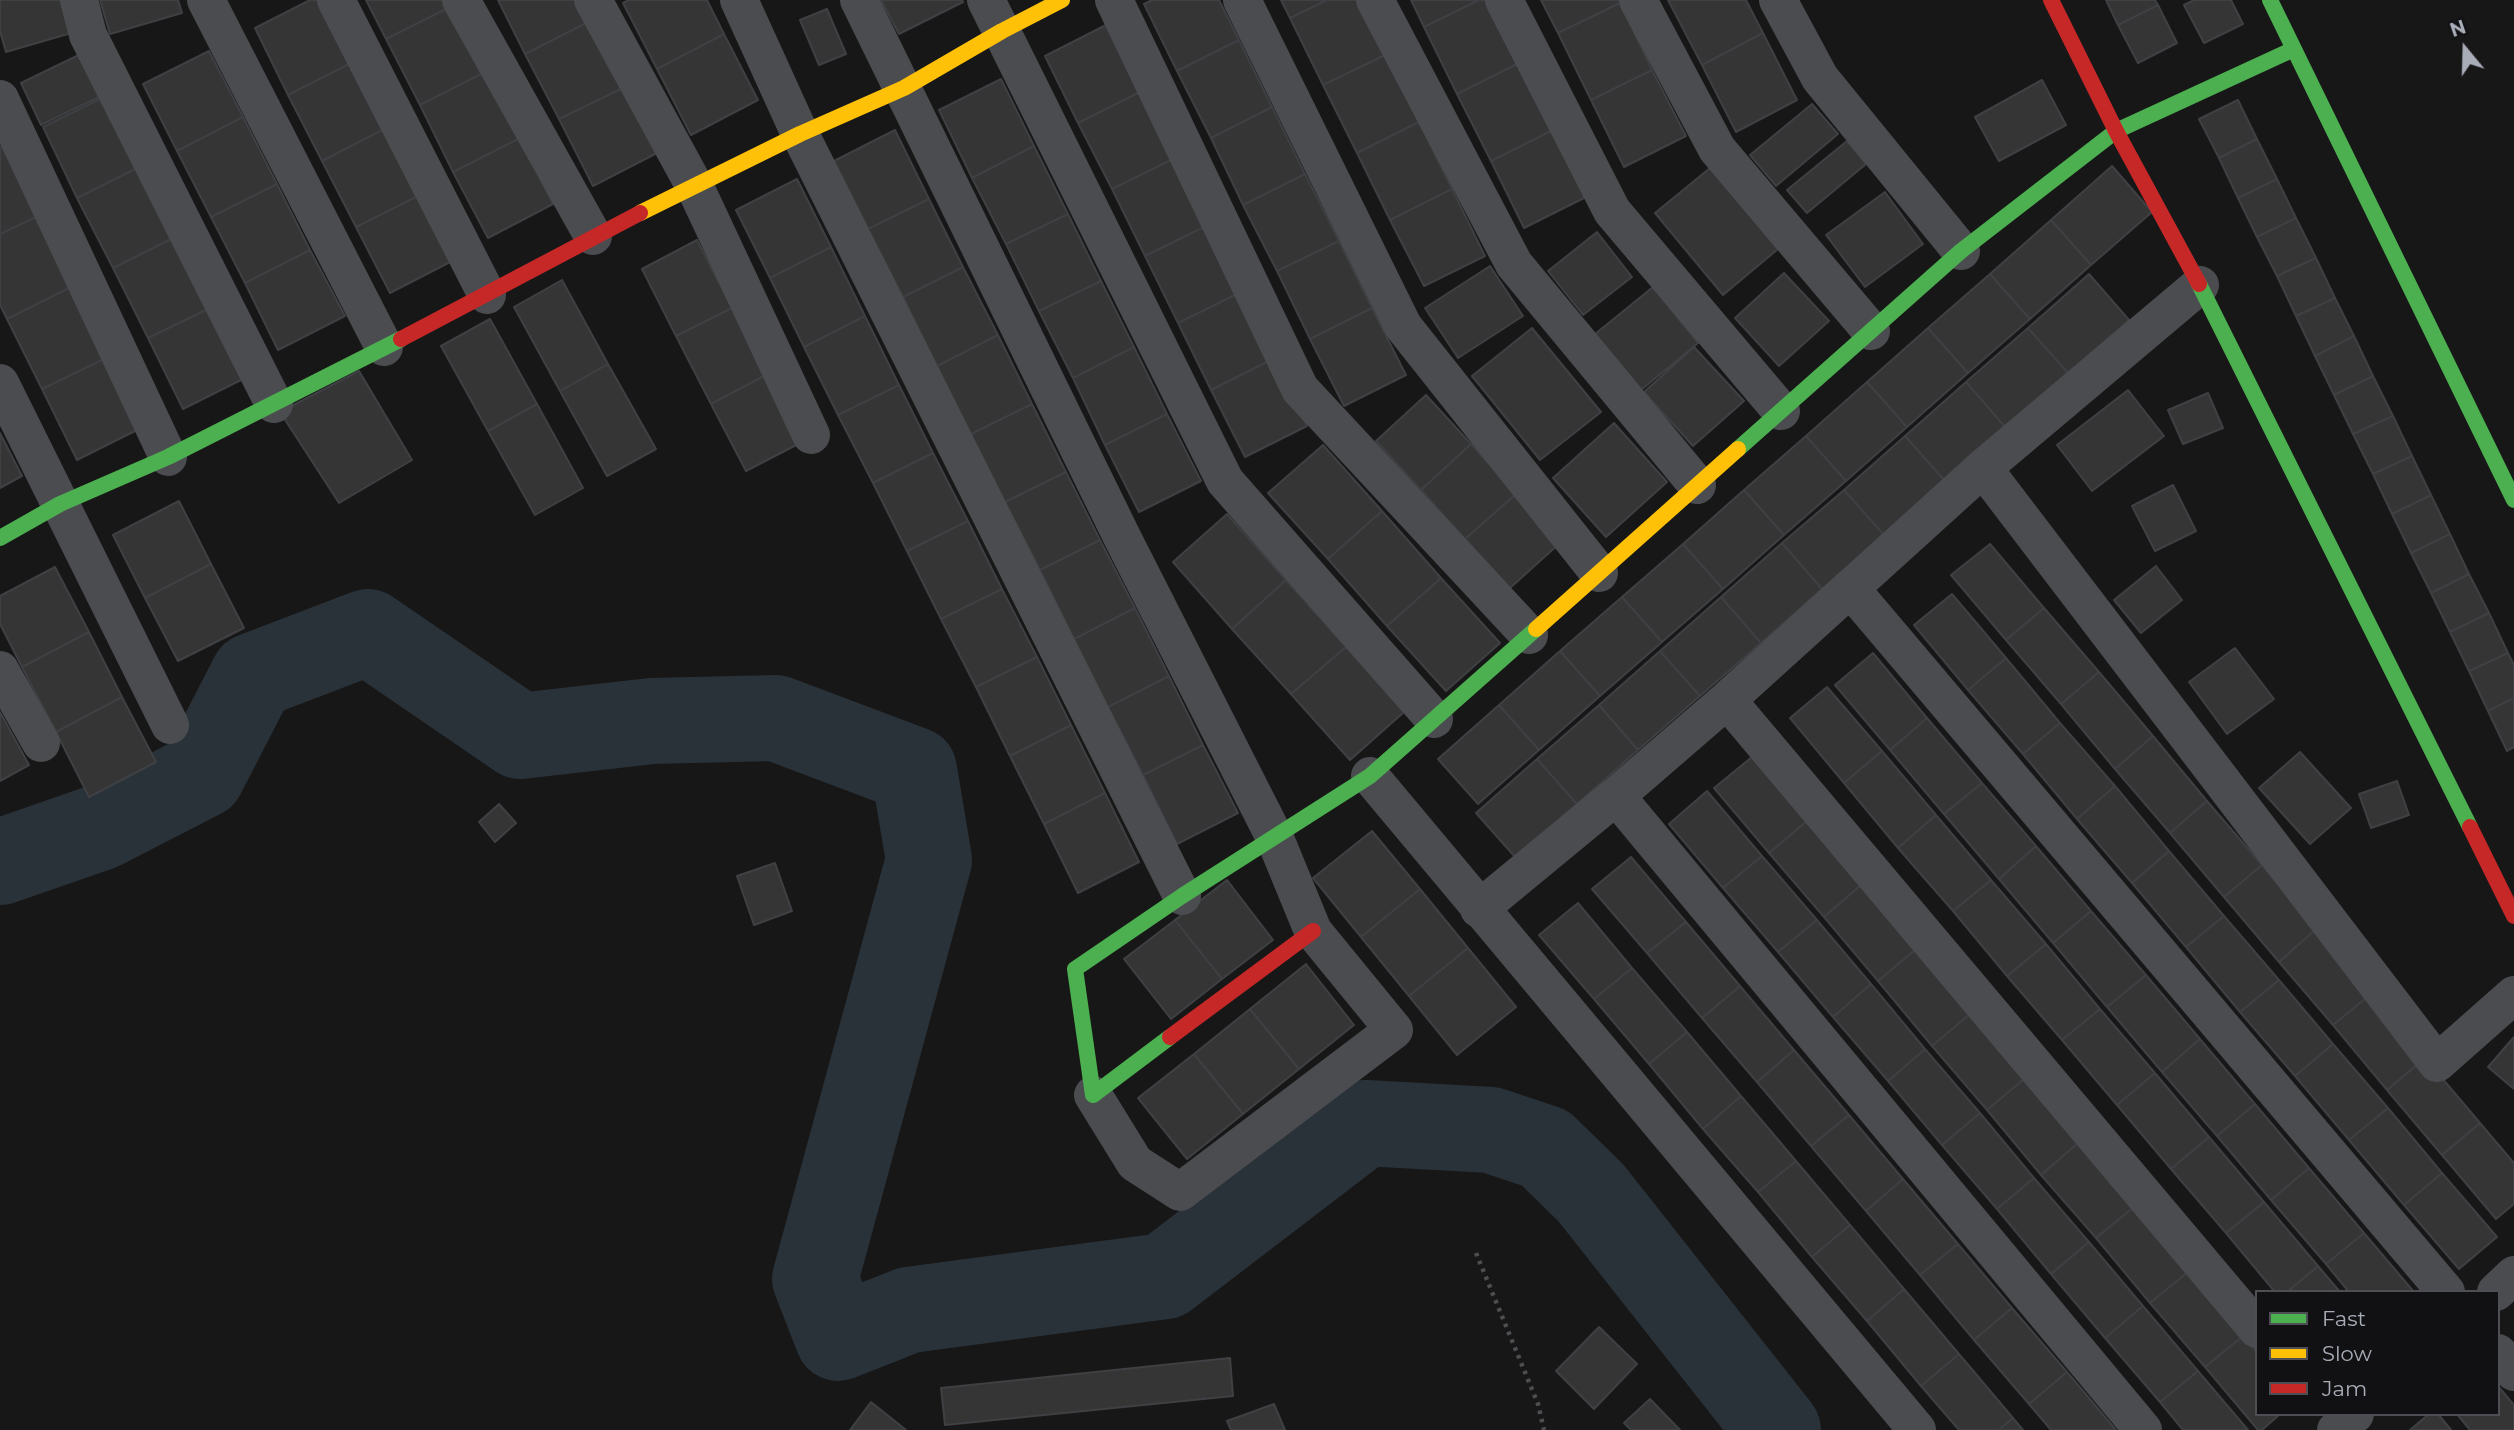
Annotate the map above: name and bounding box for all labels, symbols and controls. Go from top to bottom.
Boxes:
north arrow [2430,14,2500,84]
text: N [2447,15,2469,42]
legend [2255,1290,2500,1416]
text: Fast [2322,1306,2366,1331]
text: Slow [2322,1341,2372,1366]
text: Jam [2322,1376,2367,1401]

